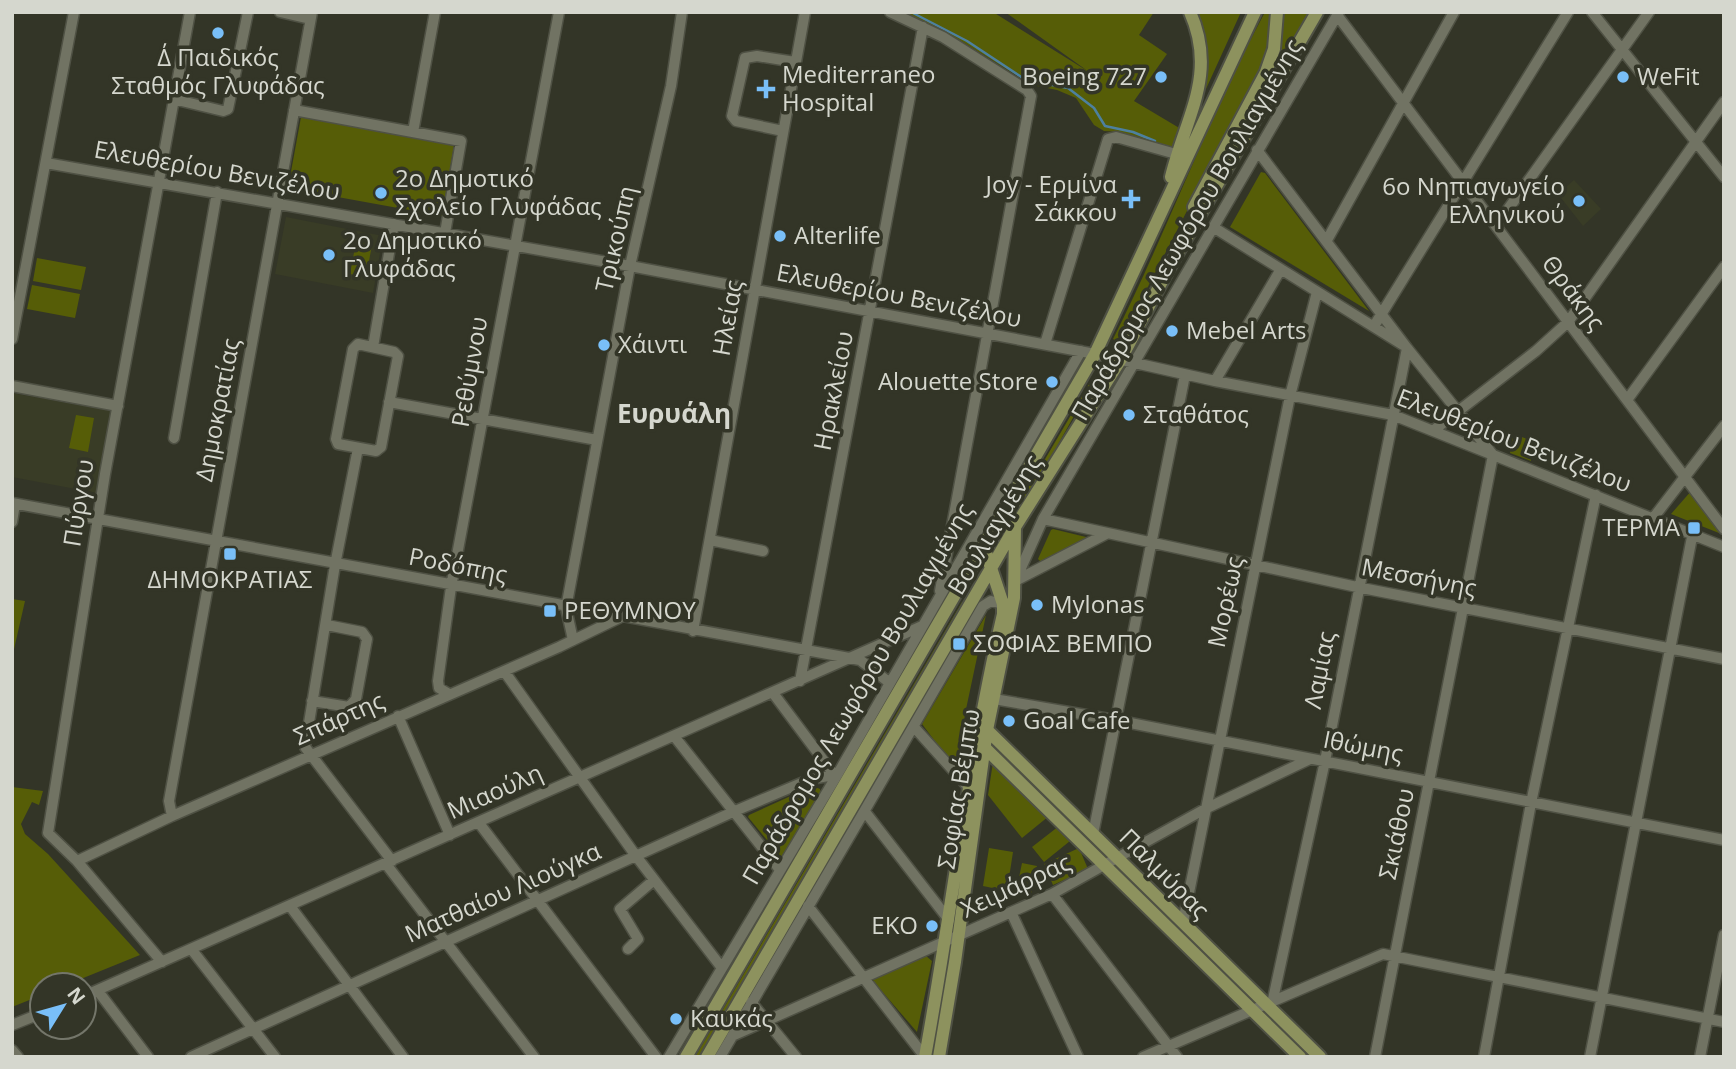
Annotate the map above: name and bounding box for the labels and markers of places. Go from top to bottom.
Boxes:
marker: Δ΄ Παιδικός Σταθμός Γλυφάδας [210,25,226,41]
place label: Δ΄ Παιδικός Σταθμός Γλυφάδας [111,40,325,101]
place label: Mediterraneo Hospital [782,57,935,118]
place label: Boeing 727 [1022,59,1147,92]
place label: WeFit [1637,59,1700,92]
marker: Boeing 727 [1153,69,1169,85]
marker: WeFit [1615,69,1631,85]
marker: Mediterraneo Hospital [756,79,776,99]
place label: 2ο Δημοτικό Σχολείο Γλυφάδας [395,161,602,222]
place label: Joy - Ερμίνα Σάκκου [984,167,1117,228]
place label: 6ο Νηπιαγωγείο Ελληνικού [1382,169,1565,230]
marker: 2ο Δημοτικό Σχολείο Γλυφάδας [373,185,389,201]
marker: Joy - Ερμίνα Σάκκου [1123,191,1139,207]
marker: 6ο Νηπιαγωγείο Ελληνικού [1571,193,1587,209]
place label: Alterlife [794,218,881,251]
place label: 2ο Δημοτικό Γλυφάδας [343,223,482,284]
marker: Alterlife [772,228,788,244]
marker: 2ο Δημοτικό Γλυφάδας [321,247,337,263]
place label: Mebel Arts [1186,313,1307,346]
marker: Mebel Arts [1164,323,1180,339]
place label: Χάιντι [618,327,687,360]
marker: Χάιντι [596,337,612,353]
place label: Alouette Store [878,364,1038,397]
marker: Alouette Store [1044,374,1060,390]
place label: Σταθάτος [1143,397,1249,430]
marker: Σταθάτος [1121,407,1137,423]
place label: TΕΡΜΑ [1602,510,1681,543]
marker: TΕΡΜΑ [1686,520,1702,536]
marker: ΔΗΜΟΚΡΑΤΙΑΣ [222,546,238,562]
place label: ΔΗΜΟΚΡΑΤΙΑΣ [148,562,313,595]
place label: Mylonas [1051,587,1145,620]
place label: ΡΕΘΥΜΝΟΥ [564,593,696,626]
marker: Mylonas [1029,597,1045,613]
marker: ΡΕΘΥΜΝΟΥ [542,603,558,619]
place label: ΣΟΦΙΑΣ ΒΕΜΠΟ [973,626,1153,659]
marker: ΣΟΦΙΑΣ ΒΕΜΠΟ [951,636,967,652]
place label: Goal Cafe [1023,703,1131,736]
marker: Goal Cafe [1001,713,1017,729]
place label: EKO [871,908,918,941]
marker: EKO [924,918,940,934]
place label: Καυκάς [690,1001,773,1034]
marker: Καυκάς [668,1011,684,1027]

